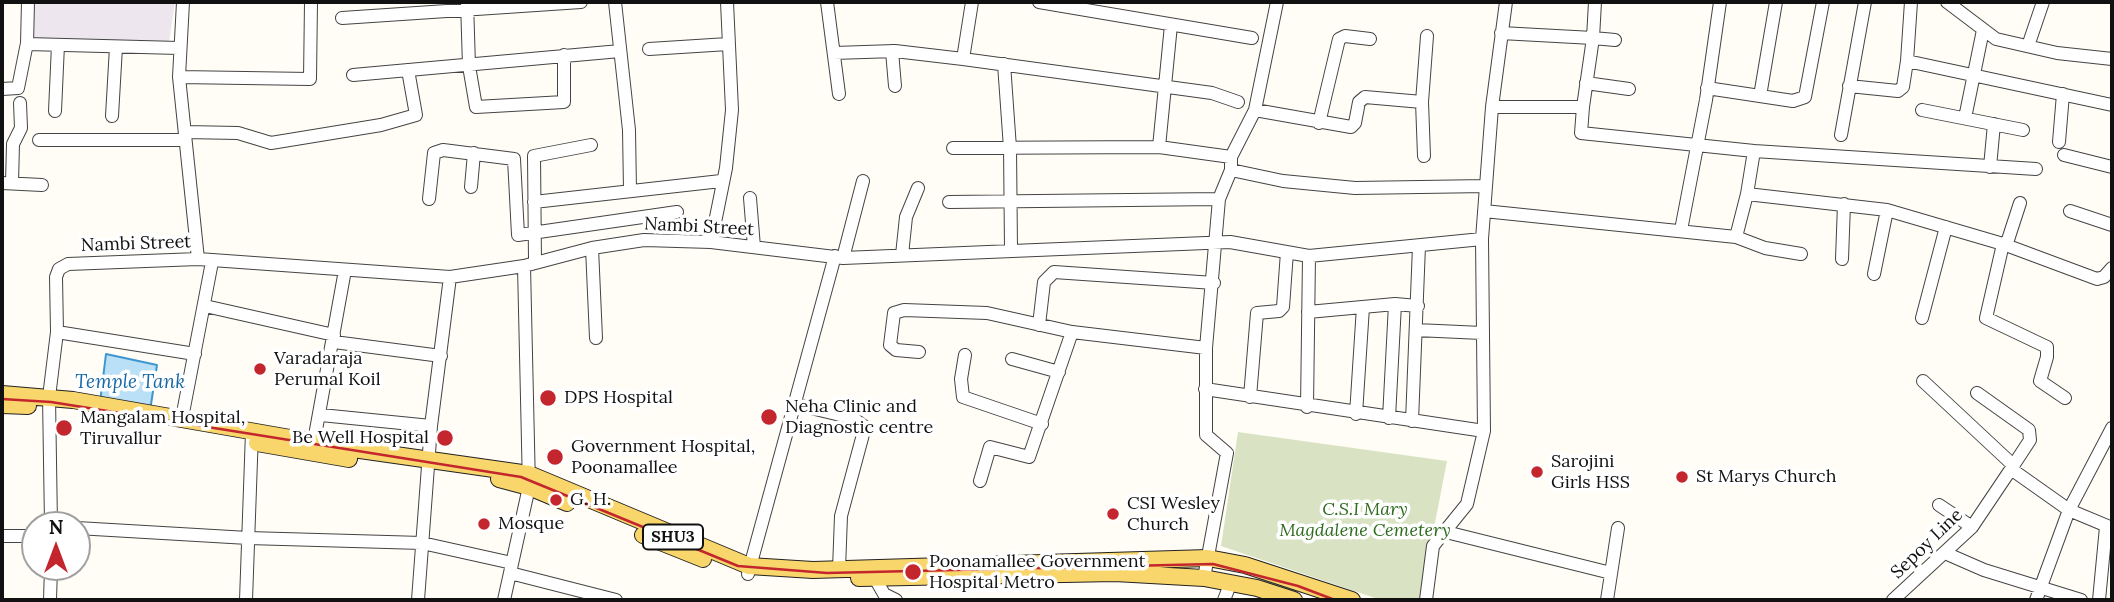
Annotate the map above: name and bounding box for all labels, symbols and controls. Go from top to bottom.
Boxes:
street label: Nambi Street [643,213,755,241]
street label: Nambi Street [81,231,191,257]
place label: Varadaraja Perumal Koil [274,348,381,390]
marker: Varadaraja Perumal Koil [252,361,268,377]
water label: Temple Tank [75,372,185,394]
place label: DPS Hospital [564,387,673,409]
marker: DPS Hospital [538,388,558,408]
place label: Neha Clinic and Diagnostic centre [785,396,933,438]
place label: Mangalam Hospital, Tiruvallur [80,407,245,450]
marker: Neha Clinic and Diagnostic centre [759,407,779,427]
marker: Mangalam Hospital, Tiruvallur [54,418,74,438]
place label: Be Well Hospital [292,427,429,449]
marker: Be Well Hospital [435,428,455,448]
place label: Government Hospital, Poonamallee [571,436,755,478]
marker: Government Hospital, Poonamallee [545,447,565,467]
place label: Sarojini Girls HSS [1551,451,1630,494]
marker: Sarojini Girls HSS [1529,464,1545,480]
place label: St Marys Church [1696,466,1836,488]
marker: St Marys Church [1674,469,1690,485]
place label: G. H. [570,489,611,511]
marker: G. H. [548,492,564,508]
place label: CSI Wesley Church [1127,493,1220,536]
park label: C.S.I Mary Magdalene Cemetery [1279,499,1451,542]
street label: Sepoy Line [1887,504,1967,584]
marker: CSI Wesley Church [1105,506,1121,522]
north arrow [21,511,91,581]
place label: Mosque [498,513,564,535]
text: N [49,515,63,539]
marker: Mosque [476,516,492,532]
road number: SHU3 [643,524,703,550]
place label: Poonamallee Government Hospital Metro [929,551,1146,594]
marker: Poonamallee Government Hospital Metro [903,562,923,582]

